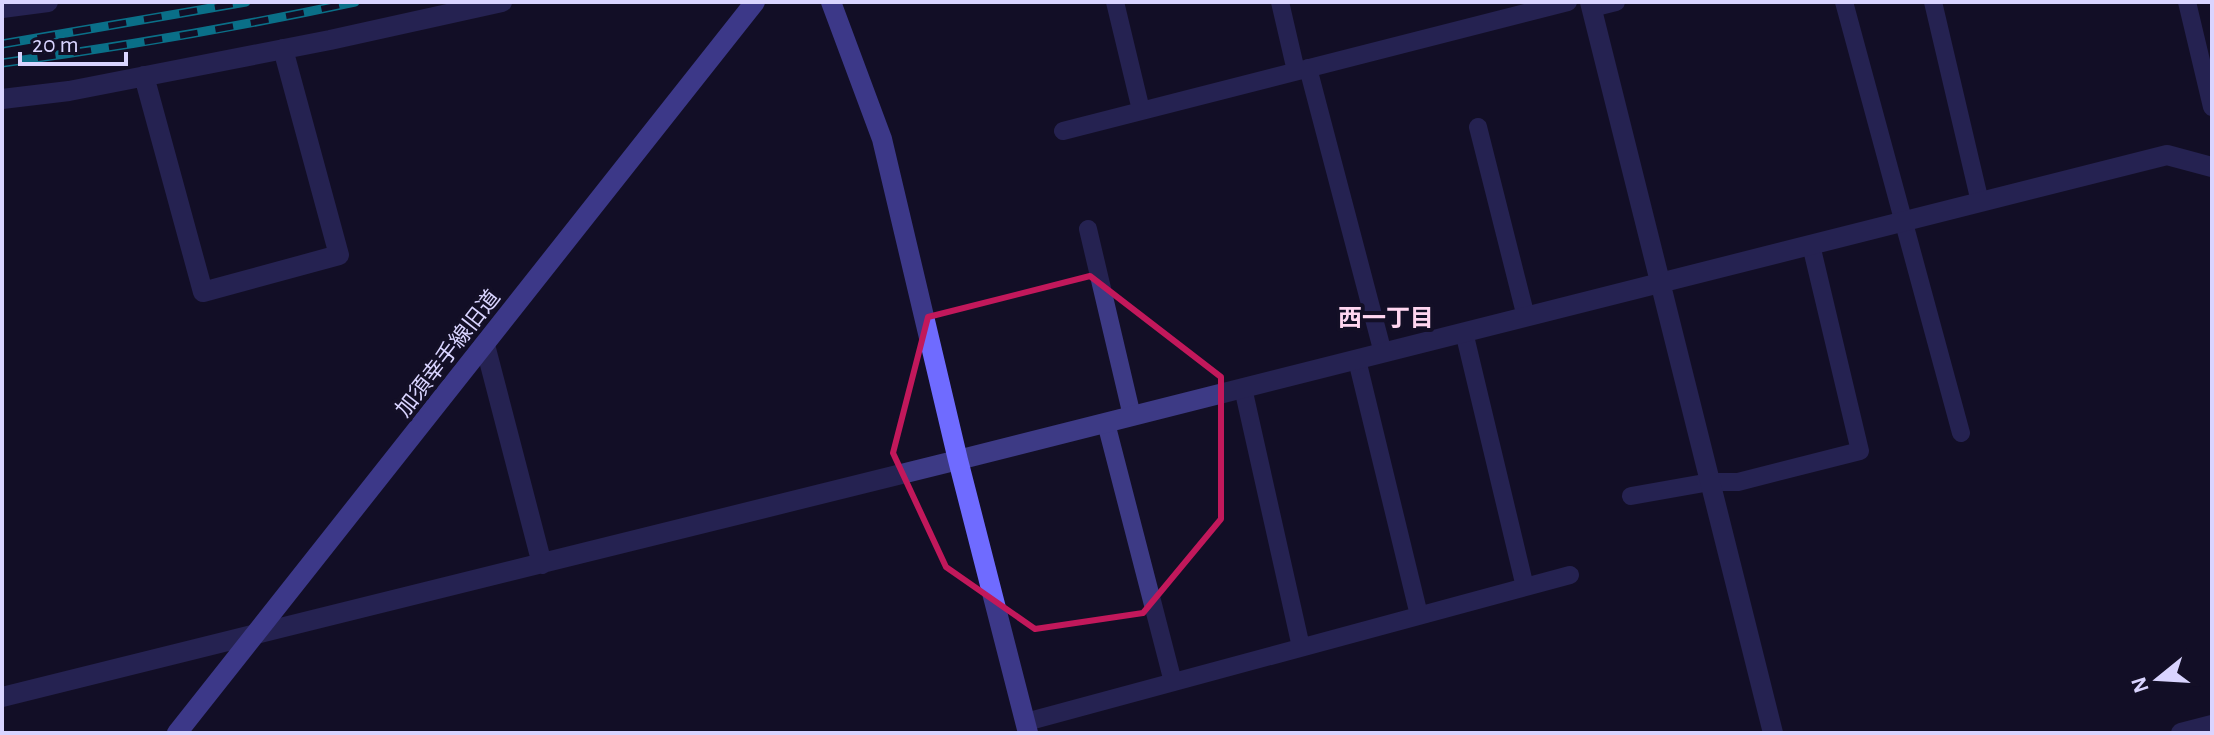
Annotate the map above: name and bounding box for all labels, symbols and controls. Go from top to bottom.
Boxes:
scale bar [20,16,126,66]
text: 20 m [32,33,79,57]
street label: 加須幸手線旧道 [391,286,504,421]
district label: 西一丁目 [1338,306,1434,331]
north arrow [2118,639,2198,719]
text: N [2127,674,2153,696]

